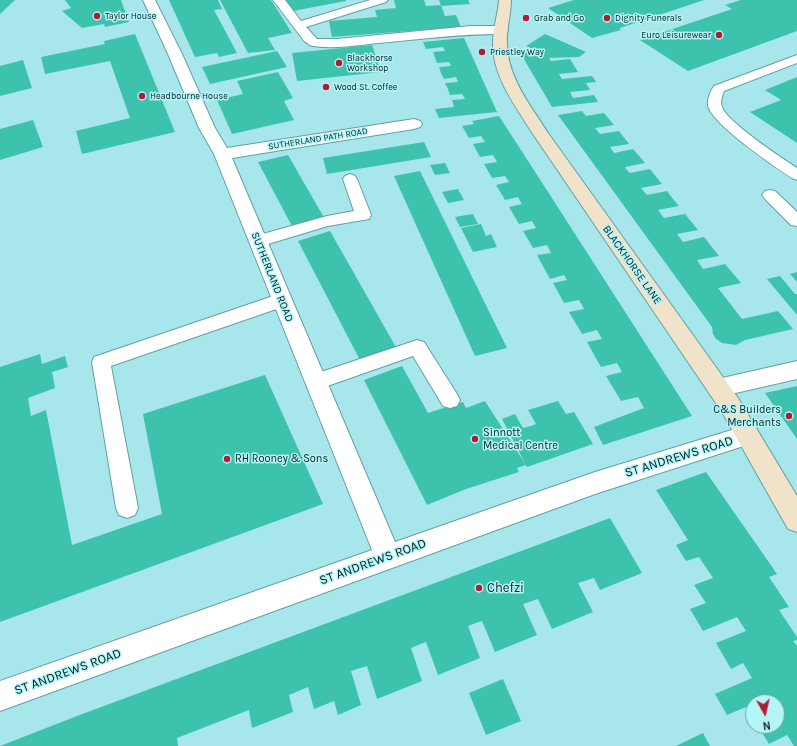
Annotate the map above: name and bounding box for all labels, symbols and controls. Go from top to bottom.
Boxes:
marker: Taylor House [92,11,102,21]
place label: Taylor House [105,11,156,21]
marker: Grab and Go [521,13,531,23]
place label: Grab and Go [534,13,584,23]
marker: Dignity Funerals [602,13,612,23]
place label: Dignity Funerals [615,13,682,23]
place label: Euro Leisurewear [641,30,711,40]
marker: Euro Leisurewear [714,30,724,40]
marker: Priestley Way [477,47,487,57]
place label: Priestley Way [490,47,544,57]
place label: Blackhorse Workshop [347,53,393,74]
marker: Blackhorse Workshop [334,58,344,68]
marker: Wood St. Coffee [321,82,331,92]
place label: Wood St. Coffee [334,82,397,92]
marker: Headbourne House [137,91,147,101]
place label: Headbourne House [150,91,228,101]
street label: SUTHERLAND PATH ROAD [268,126,368,152]
street label: BLACKHORSE LANE [600,223,664,307]
street label: SUTHERLAND ROAD [248,230,296,324]
place label: C&S Builders Merchants [713,403,781,429]
marker: C&S Builders Merchants [784,411,794,421]
place label: Sinnott Medical Centre [483,426,558,452]
street label: ST ANDREWS ROAD [623,433,735,481]
marker: Sinnott Medical Centre [470,434,480,444]
place label: RH Rooney & Sons [235,452,328,466]
marker: RH Rooney & Sons [222,454,232,464]
street label: ST ANDREWS ROAD [317,535,429,589]
place label: Chefzi [487,580,524,596]
marker: Chefzi [474,583,484,593]
street label: ST ANDREWS ROAD [12,645,124,699]
north arrow [745,694,785,734]
text: N [762,718,771,732]

